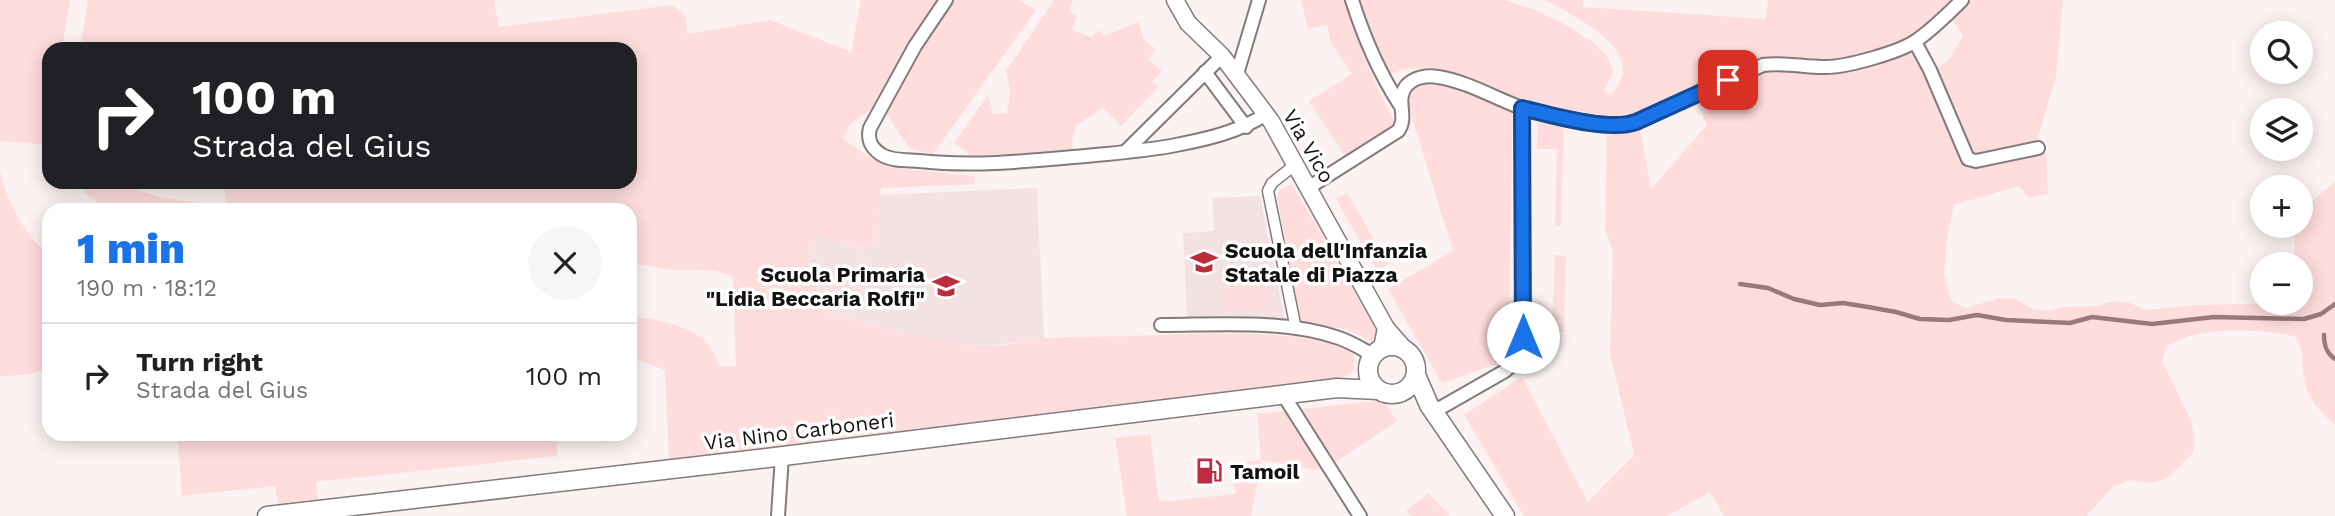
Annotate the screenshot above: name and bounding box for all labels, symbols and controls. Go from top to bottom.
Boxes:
map controls [2250,21,2313,315]
button: search [2250,21,2313,84]
pin [1698,50,1758,110]
icon: arrive [1709,61,1747,99]
text: 100 m [192,68,336,126]
icon: right [77,70,168,161]
button: layers [2250,98,2313,161]
street label: Via Vico [1278,105,1340,187]
text: Strada del Gius [192,127,431,165]
button: + [2250,175,2313,238]
text: 1 min [77,224,185,273]
button: close [528,226,602,300]
place label: Scuola dell'Infanzia Statale di Piazza [1225,238,1428,287]
school or university icon: Scuola dell'Infanzia Statale di Piazza [1189,247,1219,277]
button: − [2250,252,2313,315]
place label: Scuola Primaria "Lidia Beccaria Rolfi" [706,262,926,311]
school or university icon: Scuola Primaria "Lidia Beccaria Rolfi" [931,271,961,301]
text: 190 m · 18:12 [77,275,217,302]
position arrow [1486,300,1560,374]
text: Turn right [136,347,263,377]
icon: right [77,357,115,395]
text: 100 m [526,361,602,391]
text: Strada del Gius [136,377,308,404]
street label: Via Nino Carboneri [702,407,896,455]
fuel station icon: Tamoil [1194,456,1224,486]
place label: Tamoil [1230,459,1299,484]

